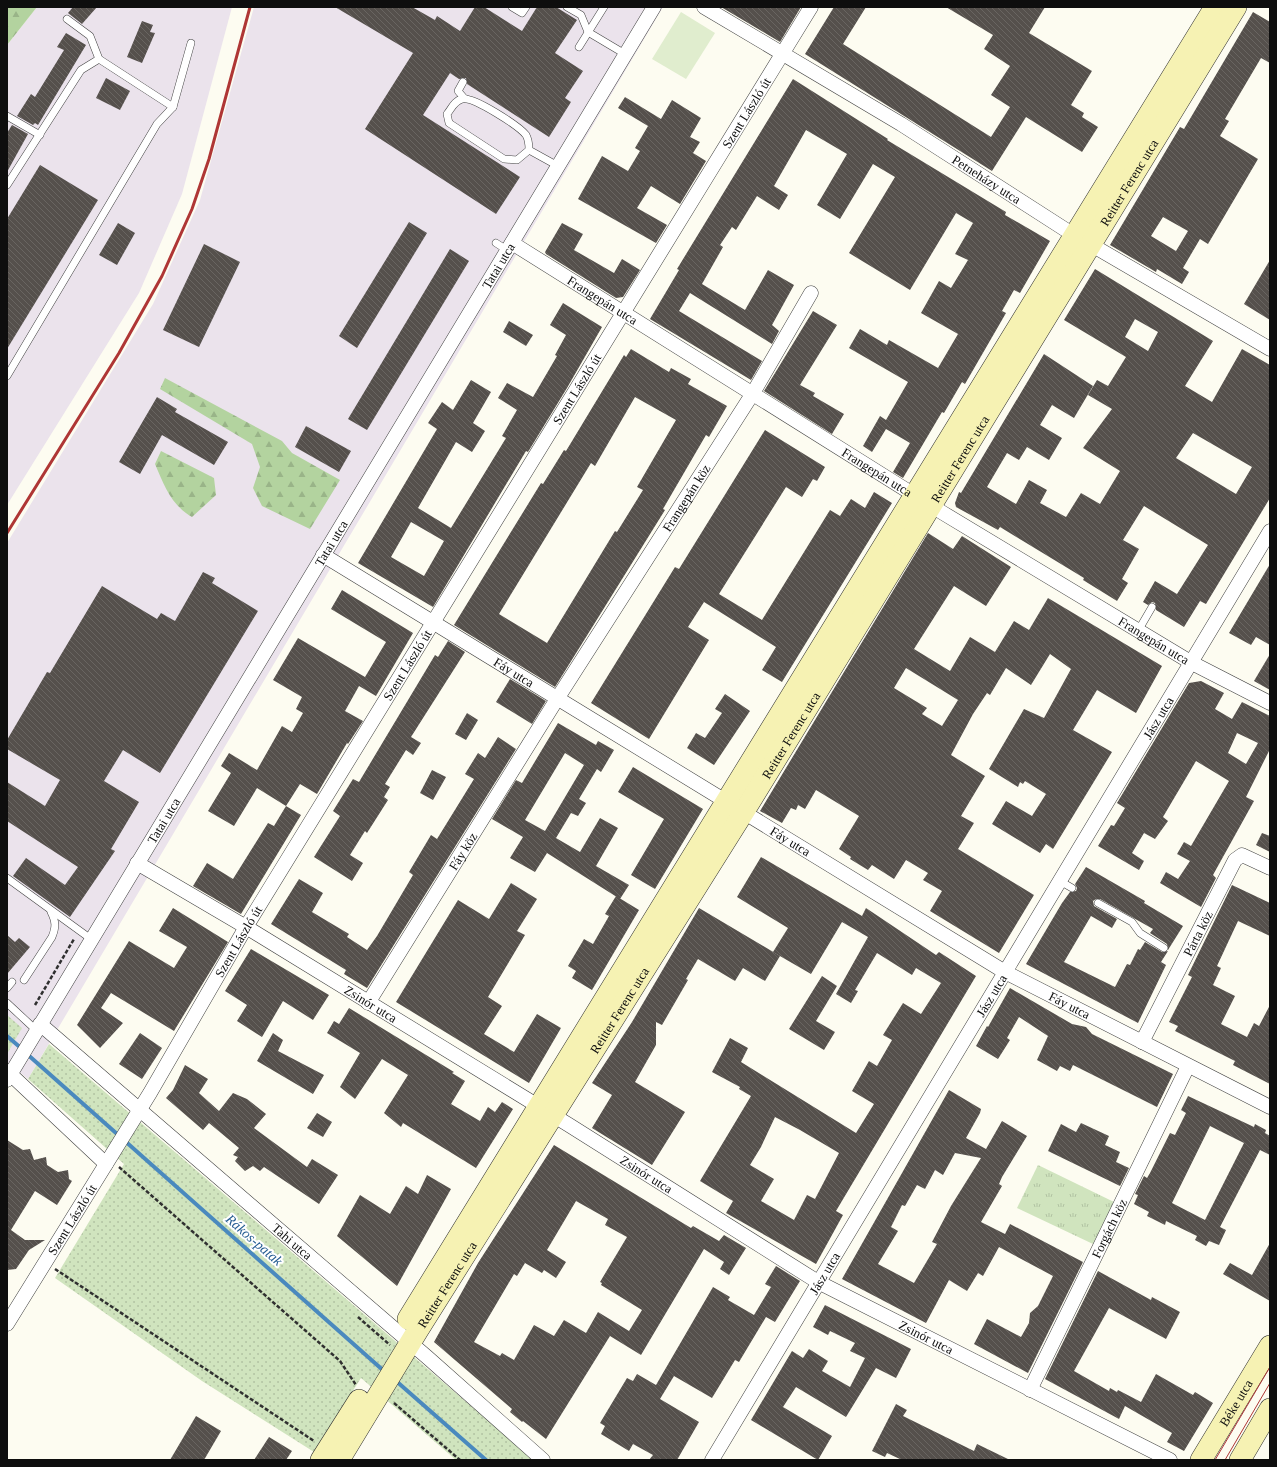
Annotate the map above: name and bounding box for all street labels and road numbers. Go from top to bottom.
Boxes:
street label: Szent László út [719,74,774,151]
street label: Reitter Ferenc utca [1096,136,1161,229]
street label: Petneházy utca [950,152,1024,207]
street label: Tatai utca [479,240,518,291]
street label: Frangepán utca [565,272,641,327]
street label: Szent László út [549,350,604,427]
street label: Reitter Ferenc utca [927,412,992,505]
street label: Frangepán utca [839,444,915,499]
street label: Frangepán köz [659,461,713,534]
street label: Tatai utca [311,517,350,569]
street label: Frangepán utca [1116,613,1192,667]
street label: Szent László út [380,626,435,703]
street label: Fáy utca [491,654,537,690]
street label: Reitter Ferenc utca [758,689,823,781]
street label: Jász utca [1139,694,1176,741]
street label: Tatai utca [144,795,183,846]
street label: Fáy utca [768,823,814,859]
street label: Fáy köz [445,829,480,873]
street label: Szent László út [211,903,265,980]
street label: Párta köz [1180,908,1215,959]
street label: Reitter Ferenc utca [586,964,652,1056]
street label: Jász utca [973,971,1010,1019]
street label: Zsinór utca [342,982,400,1026]
street label: Fáy utca [1046,988,1093,1022]
street label: Zsinór utca [618,1152,676,1196]
street label: Szent László út [44,1181,99,1257]
street label: Forgách köz [1088,1196,1130,1260]
street label: Tahi utca [269,1220,316,1263]
street label: Reitter Ferenc utca [414,1238,480,1330]
street label: Jász utca [806,1249,843,1297]
street label: Zsinór utca [897,1317,956,1357]
street label: Béke utca [1216,1377,1256,1429]

